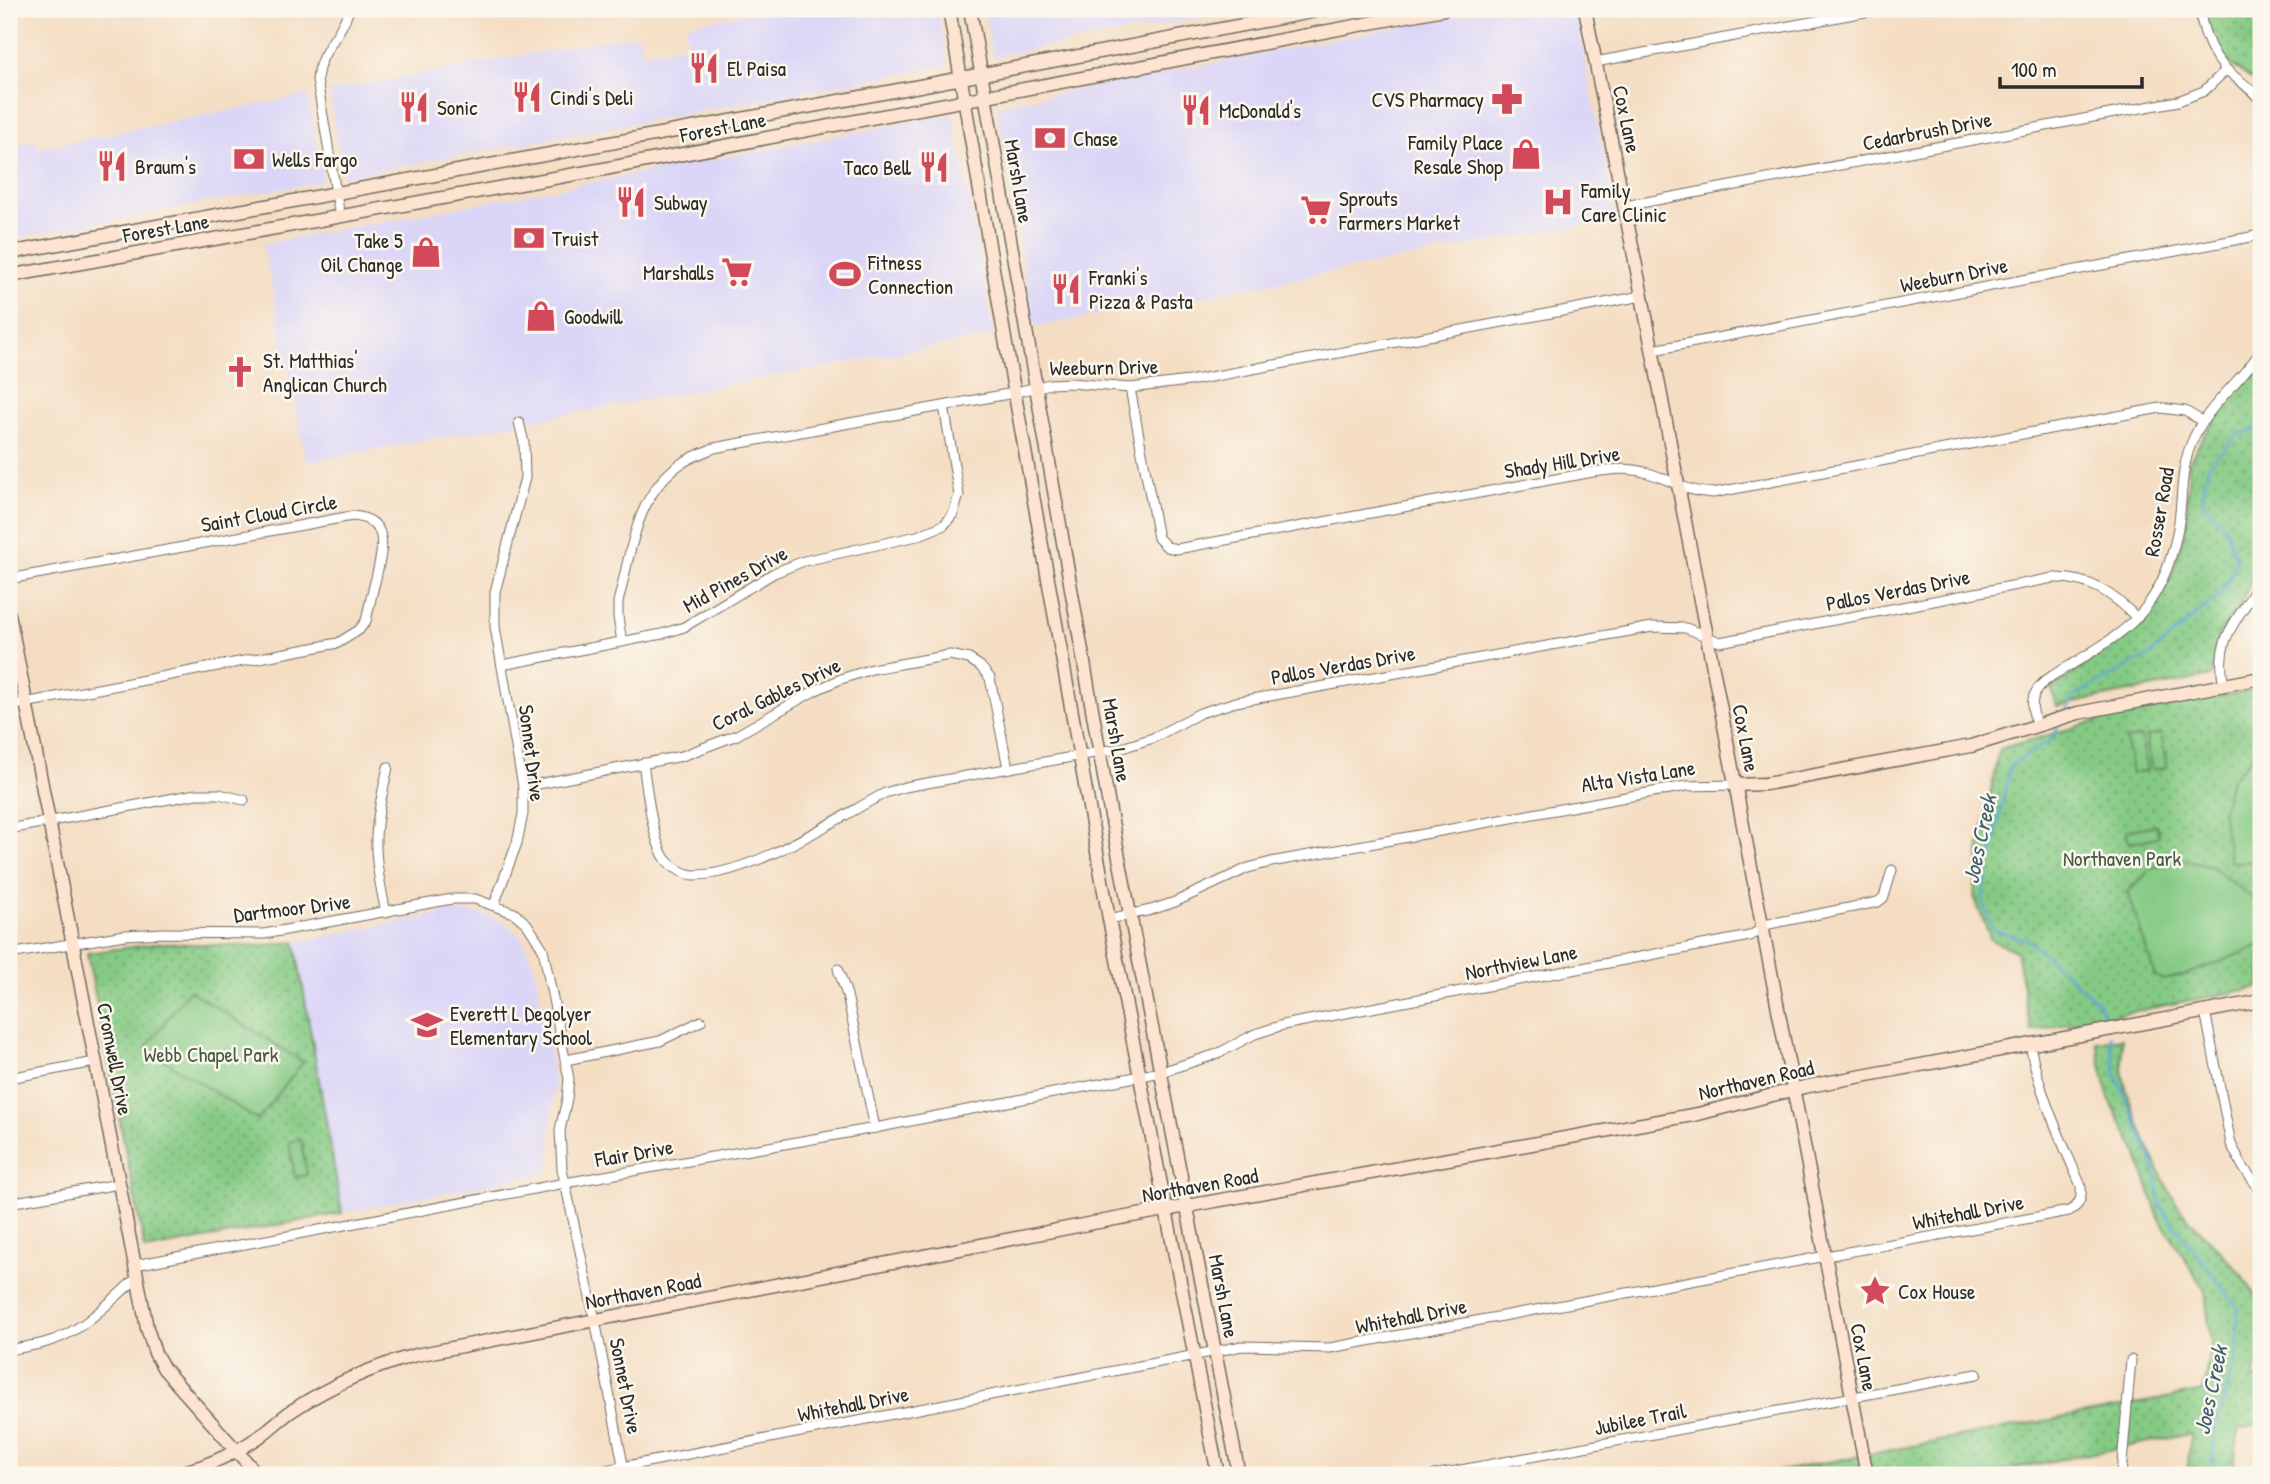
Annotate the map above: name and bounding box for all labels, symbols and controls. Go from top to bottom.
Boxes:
scale bar [2000,46,2142,90]
restaurant icon: El Paisa [687,51,721,85]
place label: El Paisa [727,54,786,83]
text: 100 m [2011,55,2057,84]
restaurant icon: Cindi's Deli [510,80,544,114]
pharmacy icon: CVS Pharmacy [1490,82,1524,116]
place label: Cindi's Deli [550,83,634,112]
street label: Cox Lane [1606,83,1648,155]
place label: CVS Pharmacy [1371,85,1484,114]
restaurant icon: Sonic [397,90,431,124]
place label: Sonic [437,93,478,122]
restaurant icon: McDonald's [1179,93,1213,127]
place label: McDonald's [1219,96,1301,125]
street label: Forest Lane [677,104,768,150]
street label: Cedarbrush Drive [1860,104,1994,158]
bank icon: Chase [1033,121,1067,155]
place label: Chase [1073,124,1118,153]
place label: Family Place Resale Shop [1407,128,1503,181]
street label: Marsh Lane [997,137,1041,225]
shop icon: Family Place Resale Shop [1509,137,1543,171]
bank icon: Wells Fargo [232,142,266,176]
place label: Wells Fargo [272,145,357,174]
restaurant icon: Braum's [95,149,129,183]
restaurant icon: Taco Bell [917,150,951,184]
place label: Braum's [135,152,196,181]
place label: Taco Bell [843,153,912,182]
place label: Family Care Clinic [1580,176,1667,229]
place label: Sprouts Farmers Market [1338,184,1461,237]
restaurant icon: Subway [614,185,648,219]
hospital icon: Family Care Clinic [1541,185,1575,219]
place label: Subway [654,188,708,217]
supermarket icon: Sprouts Farmers Market [1299,193,1333,227]
street label: Forest Lane [120,206,211,250]
bank icon: Truist [512,221,546,255]
place label: Truist [552,224,599,253]
place label: Take 5 Oil Change [320,226,403,279]
shop icon: Take 5 Oil Change [409,235,443,269]
place label: Fitness Connection [867,248,953,301]
street label: Weeburn Drive [1898,250,2010,300]
supermarket icon: Marshalls [720,255,754,289]
sports icon: Fitness Connection [828,257,862,291]
place label: Marshalls [643,258,714,287]
place label: Franki's Pizza & Pasta [1088,263,1193,316]
restaurant icon: Franki's Pizza & Pasta [1049,272,1083,306]
shop icon: Goodwill [524,299,558,333]
place label: Goodwill [564,302,624,331]
place label: St. Matthias' Anglican Church [263,346,387,399]
street label: Weeburn Drive [1049,352,1159,382]
church icon: St. Matthias' Anglican Church [223,355,257,389]
street label: Shady Hill Drive [1502,439,1622,485]
street label: Rosser Road [2137,465,2181,559]
street label: Saint Cloud Circle [199,487,339,539]
street label: Mid Pines Drive [678,538,792,620]
street label: Pallos Verdas Drive [1824,562,1972,618]
street label: Pallos Verdas Drive [1269,638,1417,692]
street label: Coral Gables Drive [707,650,845,738]
street label: Marsh Lane [1095,696,1139,784]
street label: Cox Lane [1725,702,1767,774]
street label: Sonnet Drive [512,703,552,803]
street label: Alta Vista Lane [1579,753,1697,799]
water label: Joes Creek [1954,789,2004,886]
park label: Northaven Park [2063,844,2181,873]
street label: Dartmoor Drive [232,886,352,930]
street label: Northview Lane [1462,937,1580,987]
place label: Everett L Degolyer Elementary School [450,999,592,1052]
street label: Cromwell Drive [90,1000,140,1118]
school or university icon: Everett L Degolyer Elementary School [410,1008,444,1042]
park label: Webb Chapel Park [144,1040,279,1069]
street label: Northaven Road [1695,1053,1817,1107]
street label: Flair Drive [592,1132,675,1174]
street label: Northaven Road [1140,1161,1260,1209]
street label: Whitehall Drive [1910,1187,2026,1237]
street label: Marsh Lane [1202,1252,1246,1340]
street label: Northaven Road [583,1266,703,1316]
place icon: Cox House [1858,1274,1892,1308]
place label: Cox House [1898,1277,1975,1306]
street label: Whitehall Drive [1353,1291,1469,1341]
street label: Cox Lane [1843,1321,1885,1393]
street label: Sonnet Drive [603,1336,649,1436]
water label: Joes Creek [2185,1340,2235,1437]
street label: Whitehall Drive [795,1379,911,1429]
street label: Jubilee Trail [1592,1396,1689,1442]

